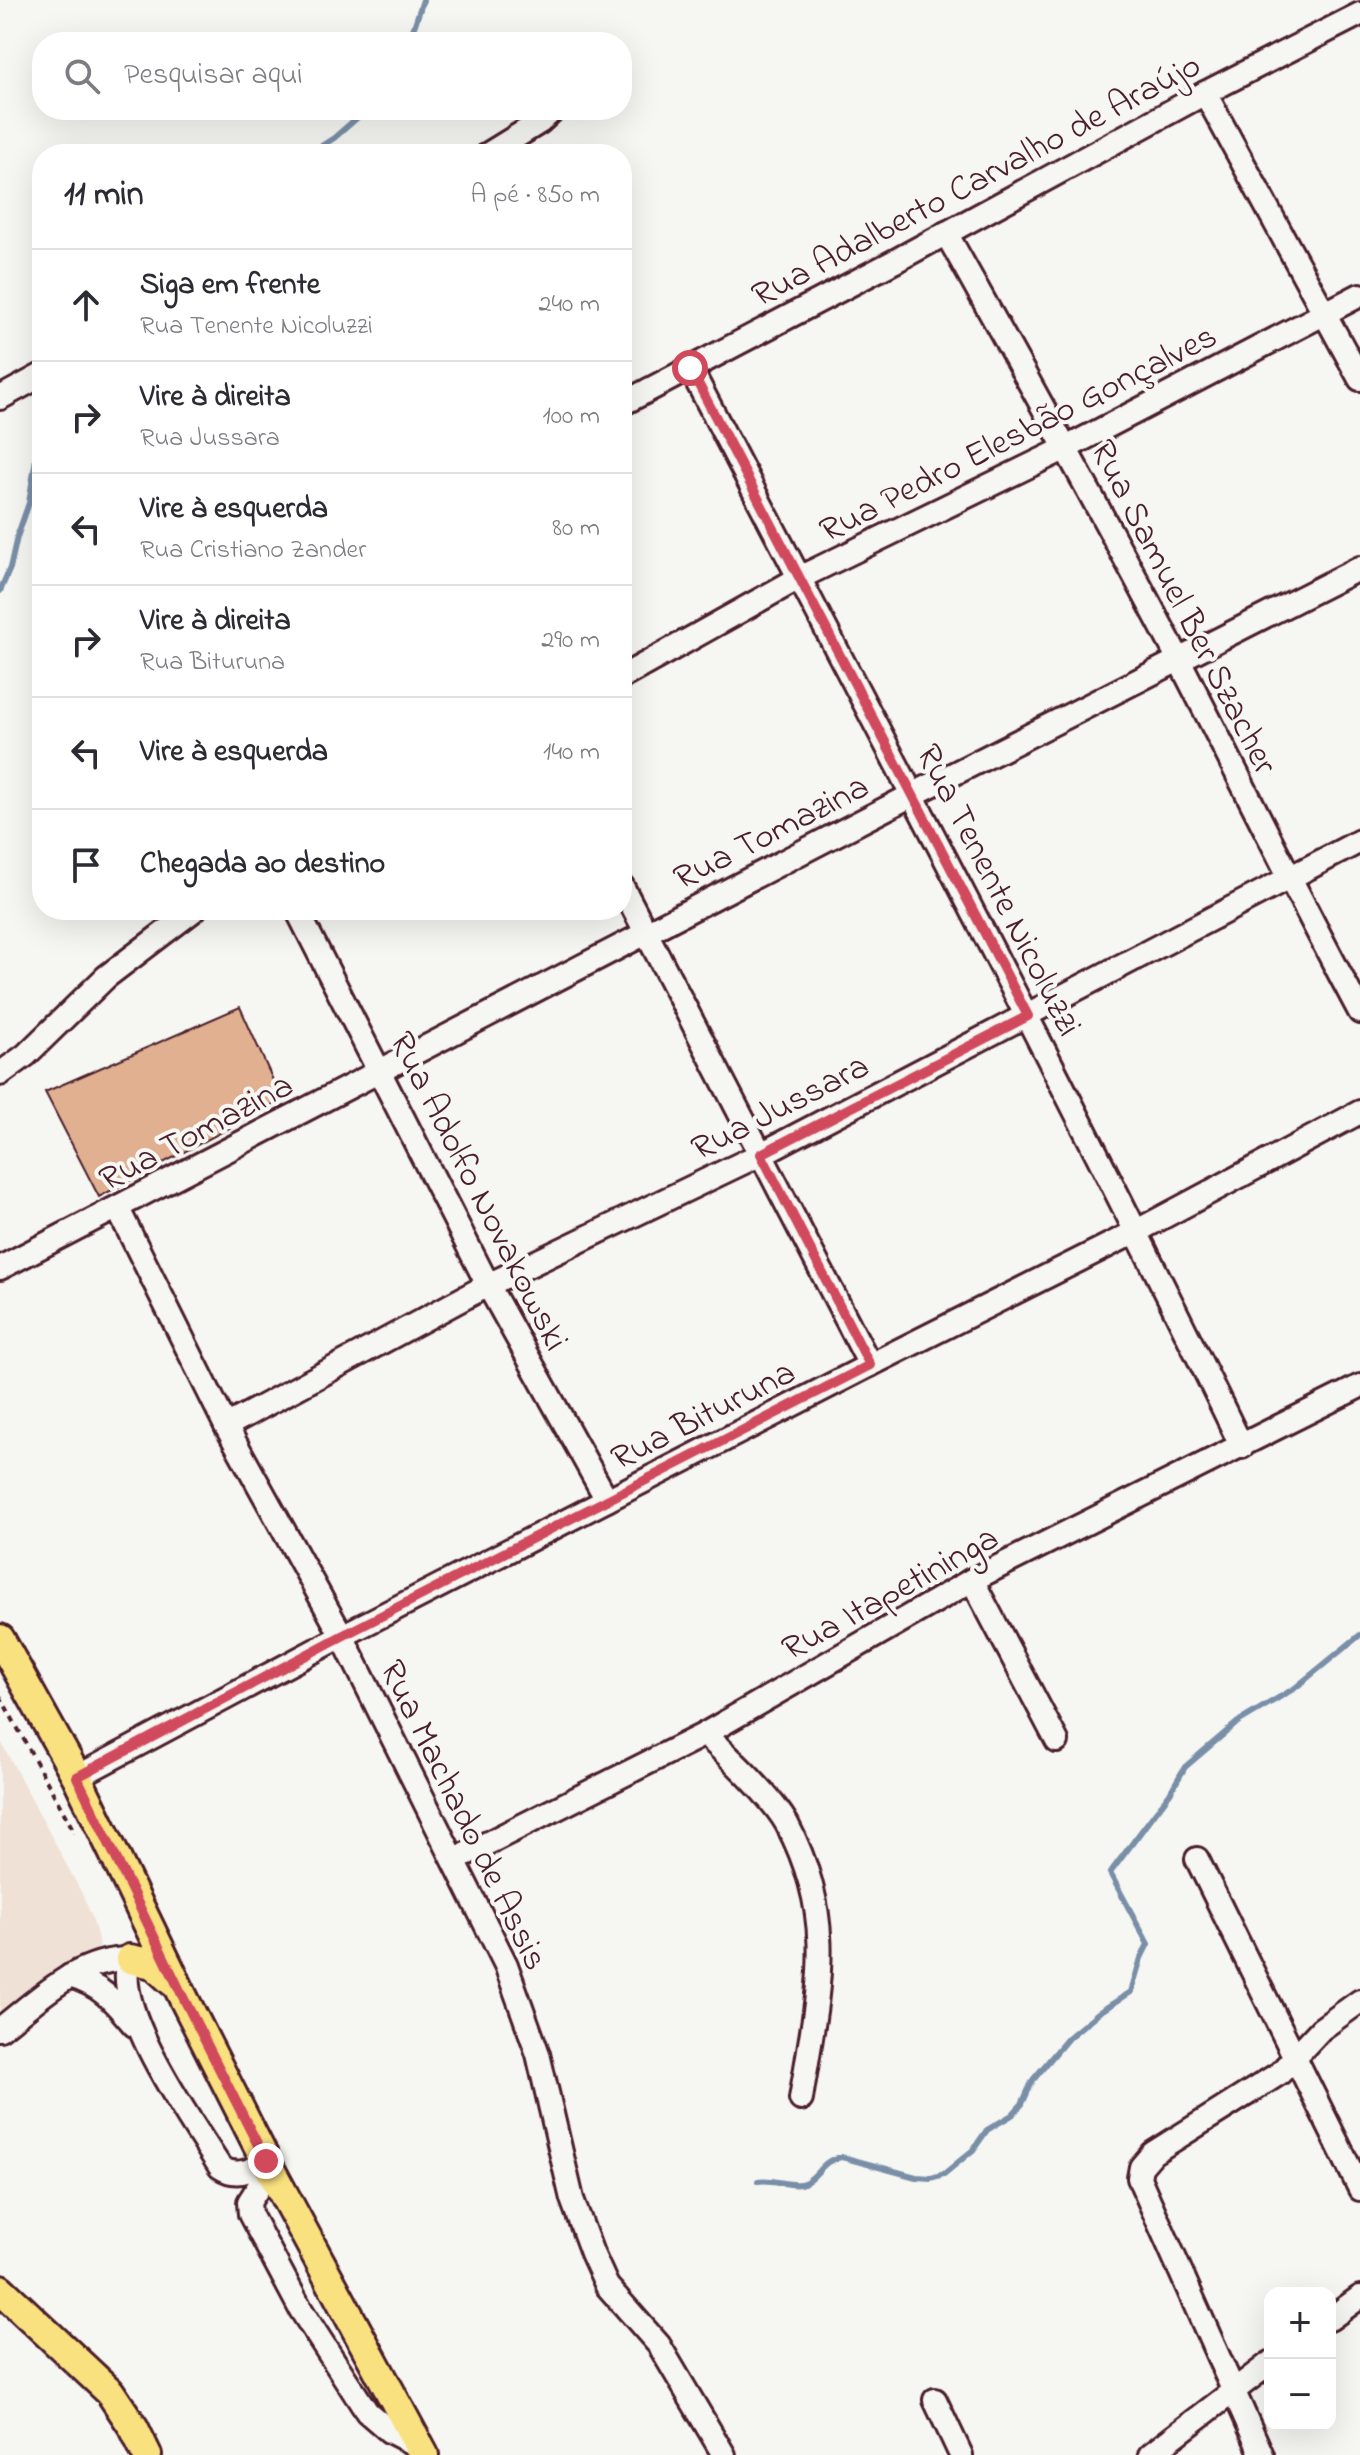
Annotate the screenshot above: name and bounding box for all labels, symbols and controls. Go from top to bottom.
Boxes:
search box [32,32,632,120]
street label: Rua Adalberto Carvalho de Araújo [743,41,1211,323]
icon: search [60,54,104,98]
text: Pesquisar aqui [124,54,303,98]
text: 11 min [64,171,143,221]
text: A pé · 850 m [471,177,600,215]
text: Siga em frente [140,264,320,308]
icon: ahead [64,283,108,327]
text: 240 m [538,286,600,324]
text: Rua Tenente Nicoluzzi [140,308,373,346]
street label: Rua Pedro Elesbão Gonçalves [811,312,1227,558]
route start [672,350,708,386]
text: Vire à direita [140,376,291,420]
icon: right [64,395,108,439]
text: 100 m [543,398,600,436]
text: Rua Jussara [140,420,280,458]
street label: Rua Samuel Ber Szacher [1075,431,1290,785]
text: Vire à esquerda [140,488,328,532]
icon: left [64,507,108,551]
text: 80 m [552,510,600,548]
text: Rua Cristiano Zander [140,532,366,570]
text: Vire à direita [140,600,291,644]
icon: right [64,619,108,663]
text: 290 m [541,622,600,660]
text: Rua Bituruna [140,644,285,682]
icon: left [64,731,108,775]
text: Vire à esquerda [140,731,328,775]
text: 140 m [543,734,600,772]
street label: Rua Tenente Nicoluzzi [900,736,1094,1047]
street label: Rua Tomazina [665,762,879,906]
icon: arrive [64,843,108,887]
text: Chegada ao destino [140,843,385,887]
street label: Rua Adolfo Novakowski [373,1023,581,1361]
street label: Rua Jussara [683,1041,879,1177]
street label: Rua Tomazina [91,1061,304,1207]
street label: Rua Bituruna [602,1348,806,1486]
street label: Rua Itapetininga [773,1513,1009,1676]
street label: Rua Machado de Assis [364,1652,560,1980]
route end [248,2143,284,2179]
map controls [1264,2287,1336,2431]
button: + [1264,2287,1336,2359]
button: − [1264,2359,1336,2431]

